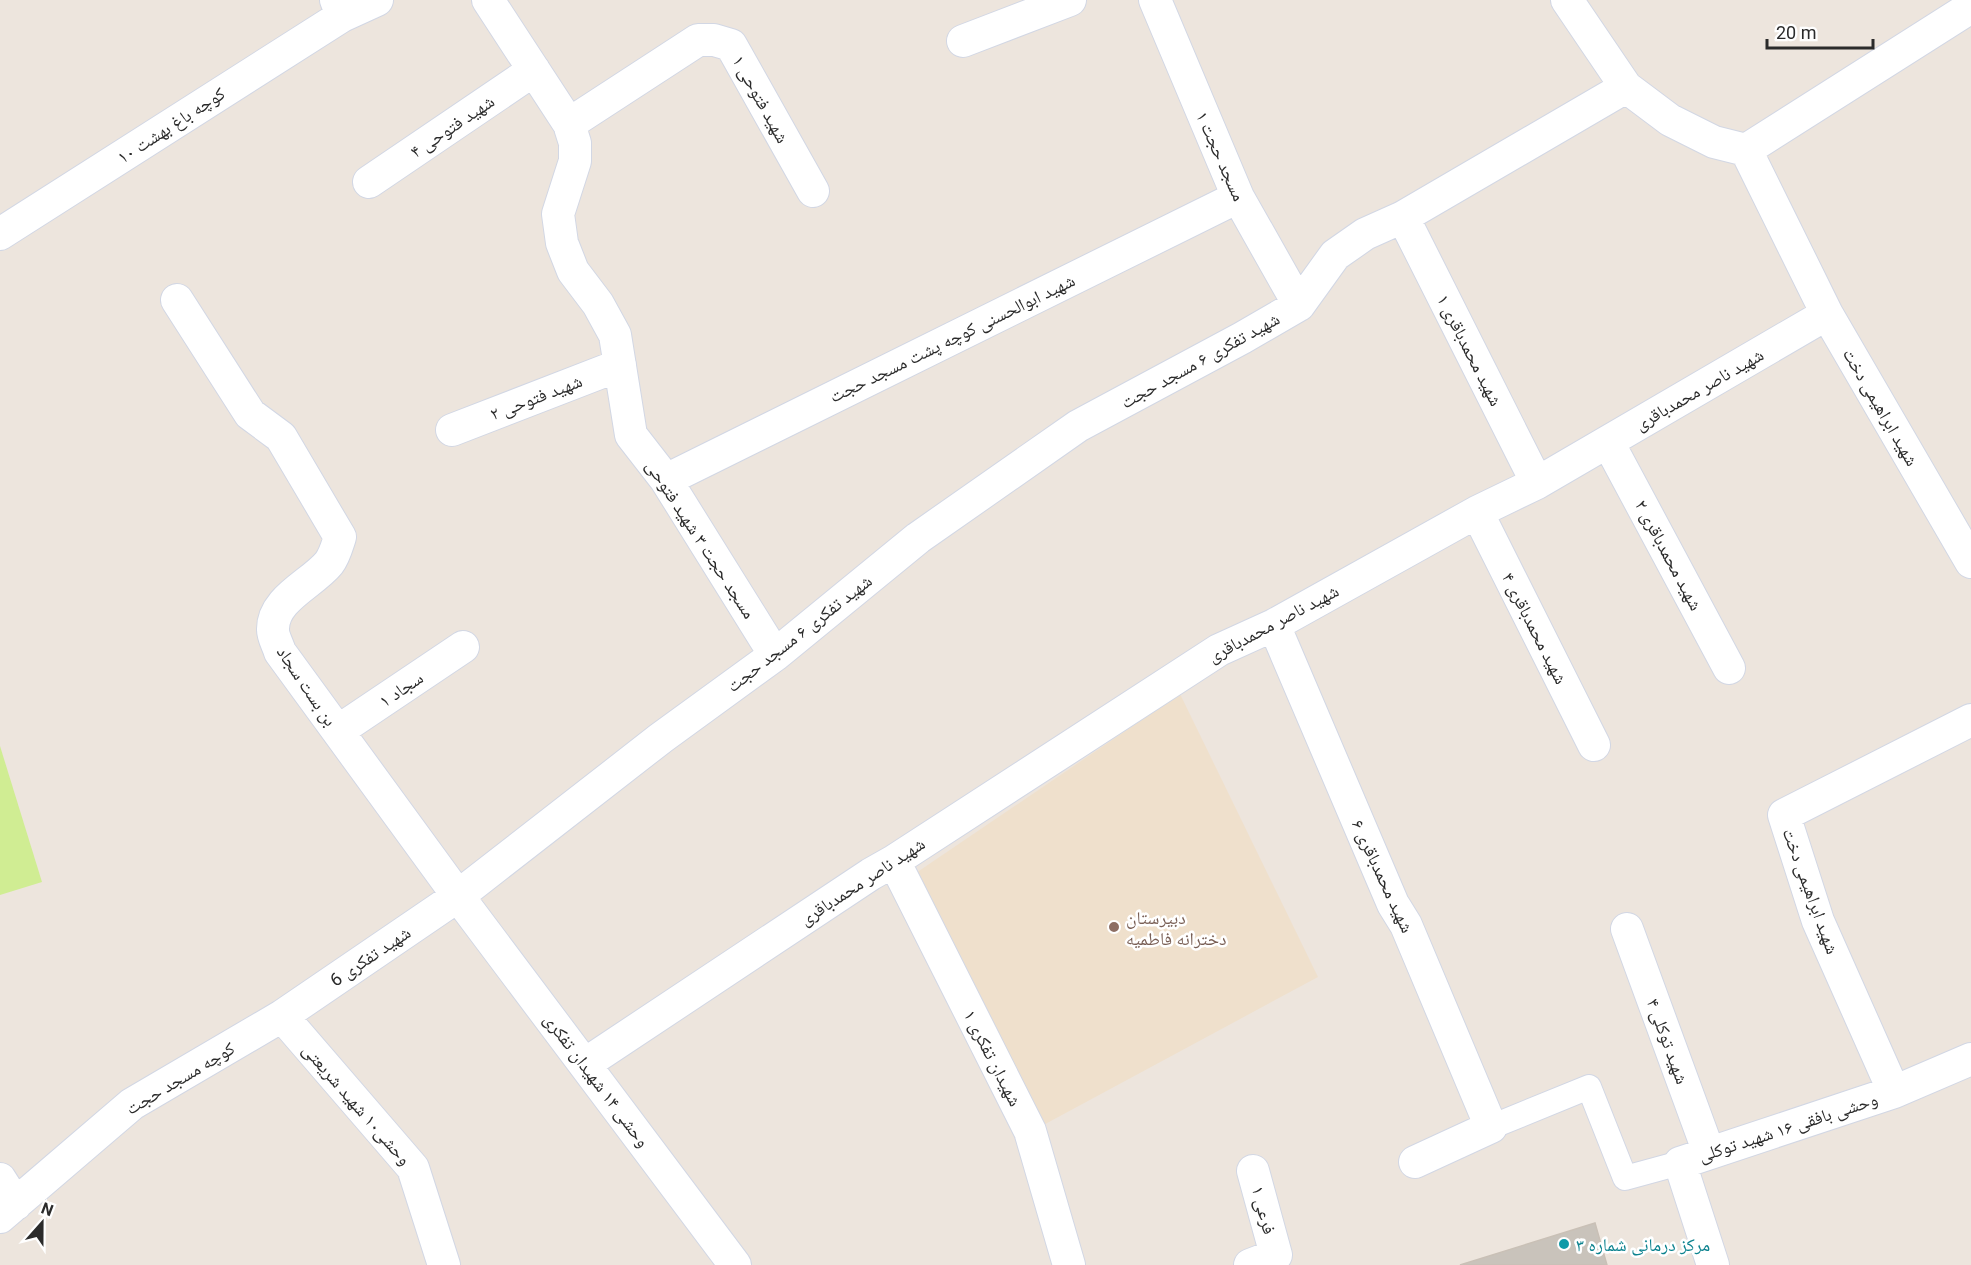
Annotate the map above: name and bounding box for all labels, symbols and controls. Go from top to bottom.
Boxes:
scale bar [1767,12,1874,50]
text: 20 m [1776,22,1816,43]
street label: شهید فتوحی ۱ [727,51,794,147]
street label: کوچه باغ بهشت ۱۰ [113,82,230,168]
street label: شهید فتوحی ۴ [406,90,499,163]
street label: مسجد حجت ۱ [1192,108,1250,204]
street label: شهید ابوالحسنی کوچه پشت مسجد حجت [826,269,1079,408]
street label: شهید محمدباقری ۱ [1432,291,1507,410]
street label: شهید تفکری ۶ مسجد حجت [1117,308,1284,413]
street label: شهید ناصر محمدباقری [1631,344,1768,435]
street label: شهید ابراهیمی دخت [1838,344,1923,470]
street label: شهید فتوحی ۲ [487,370,585,425]
street label: مسجد حجت ۳ شهید فتوحی [641,456,760,623]
street label: شهید محمدباقری ۲ [1630,496,1707,614]
street label: شهید محمدباقری ۴ [1497,569,1572,688]
street label: شهید تفکری ۶ مسجد حجت [722,570,876,697]
street label: شهید ناصر محمدباقری [1204,580,1343,667]
street label: بن بست سجاد [272,642,341,731]
street label: سجاد ۱ [375,667,427,711]
street label: شهید محمدباقری ۶ [1347,816,1418,936]
street label: شهید ابراهیمی دخت [1778,825,1844,957]
street label: شهید ناصر محمدباقری [795,833,929,930]
place label: دبیرستان دخترانه فاطمیه [1126,907,1227,949]
marker: دبیرستان دخترانه فاطمیه [1107,920,1121,934]
street label: شهید تفکری 6 [326,921,415,991]
street label: شهید توکلی ۴ [1642,995,1693,1087]
street label: شهیدان تفکری ۱ [959,1006,1026,1110]
street label: وحشی ۱۴ شهیدان تفکری [539,1009,654,1152]
street label: کوچه مسجد حجت [122,1037,239,1119]
street label: وحشی۱۰ شهید شریعتی [298,1039,416,1170]
street label: وحشی بافقی ۱۶ شهید توکلی [1696,1088,1881,1167]
street label: فرعی ۱ [1247,1184,1280,1237]
north arrow [12,1193,72,1253]
text: N [39,1199,56,1220]
place label: مرکز درمانی شماره ۳ [1576,1234,1710,1256]
marker: مرکز درمانی شماره ۳ [1557,1237,1571,1251]

